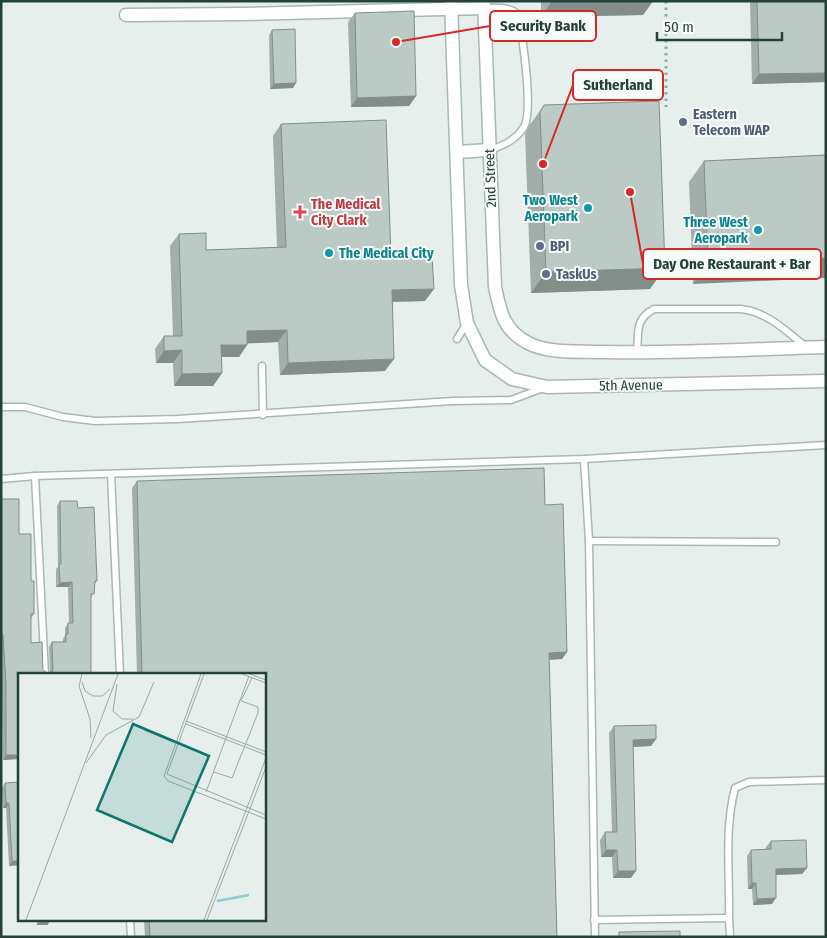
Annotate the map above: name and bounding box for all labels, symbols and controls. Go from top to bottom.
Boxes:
scale bar [657,10,782,42]
callout: Security Bank [490,11,596,41]
text: Security Bank [500,17,586,35]
text: 50 m [664,18,694,36]
callout: Sutherland [573,70,663,100]
text: Sutherland [583,76,653,94]
place label: Eastern Telecom WAP [693,106,770,139]
marker: Eastern Telecom WAP [677,116,689,128]
street label: 2nd Street [481,148,500,208]
place label: Two West Aeropark [523,192,579,225]
place label: The Medical City Clark [311,196,380,229]
marker: Two West Aeropark [582,202,594,214]
marker: The Medical City Clark [293,205,307,219]
place label: Three West Aeropark [683,214,749,247]
marker: Three West Aeropark [752,224,764,236]
place label: BPI [550,238,569,255]
marker: BPI [534,240,546,252]
place label: The Medical City [339,245,434,262]
marker: The Medical City [323,247,335,259]
callout: Day One Restaurant + Bar [643,249,821,279]
text: Day One Restaurant + Bar [653,255,811,273]
place label: TaskUs [556,266,597,283]
marker: TaskUs [540,268,552,280]
street label: 5th Avenue [599,376,663,395]
inset map [18,673,265,920]

